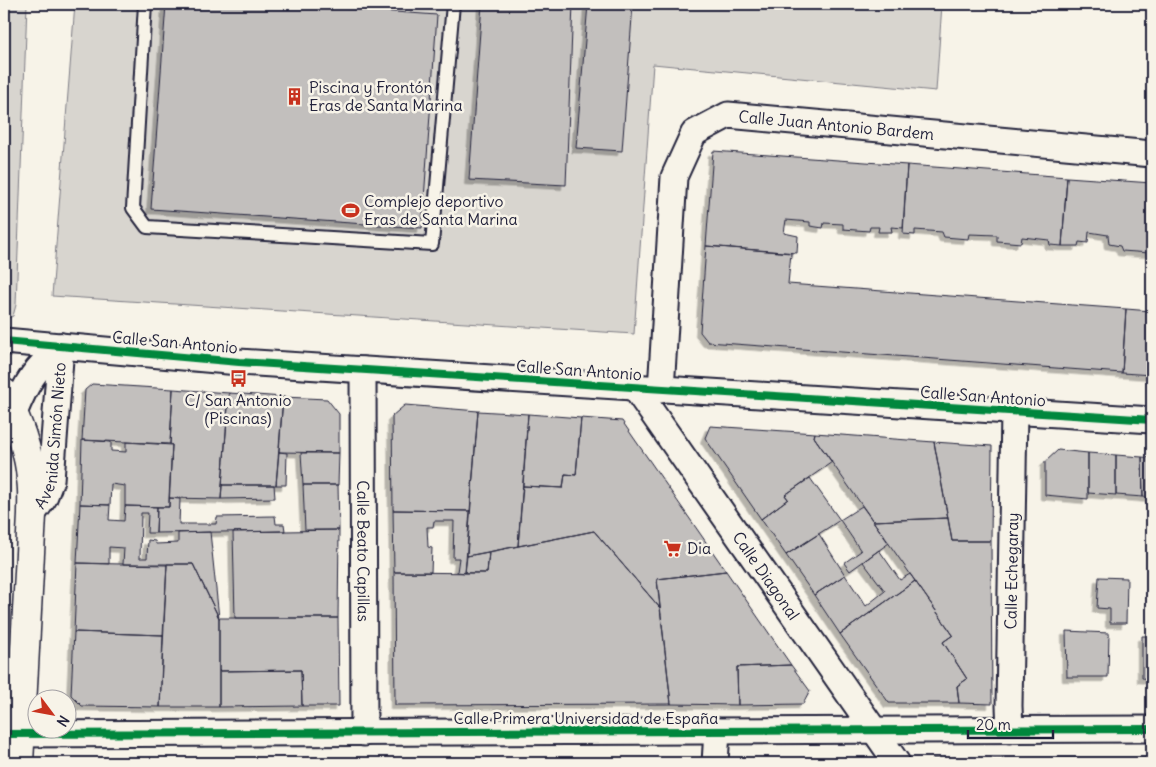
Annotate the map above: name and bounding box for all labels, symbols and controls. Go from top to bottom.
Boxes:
place label: Piscina y Frontón Eras de Santa Marina [309,77,463,115]
building icon: Piscina y Frontón Eras de Santa Marina [285,86,305,106]
street label: Calle Juan Antonio Bardem [738,106,935,144]
place label: Complejo deportivo Eras de Santa Marina [364,191,518,229]
sports icon: Complejo deportivo Eras de Santa Marina [340,200,360,220]
street label: Calle San Antonio [111,327,239,357]
street label: Calle San Antonio [516,356,642,384]
street label: Avenida Simón Nieto [30,362,70,513]
bus stop icon: C/ San Antonio (Piscinas) [228,369,248,389]
street label: Calle San Antonio [920,382,1046,410]
place label: C/ San Antonio (Piscinas) [185,390,291,428]
street label: Calle Beato Capillas [353,480,374,622]
street label: Calle Echegaray [1000,512,1022,630]
street label: Calle Diagonal [728,528,804,624]
supermarket icon: Dia [663,538,683,558]
place label: Dia [687,538,711,558]
north arrow [28,690,78,740]
scale bar [968,707,1054,739]
street label: Calle Primera Universidad de España [453,708,719,728]
text: N [53,712,73,730]
text: 20 m [976,715,1011,734]

